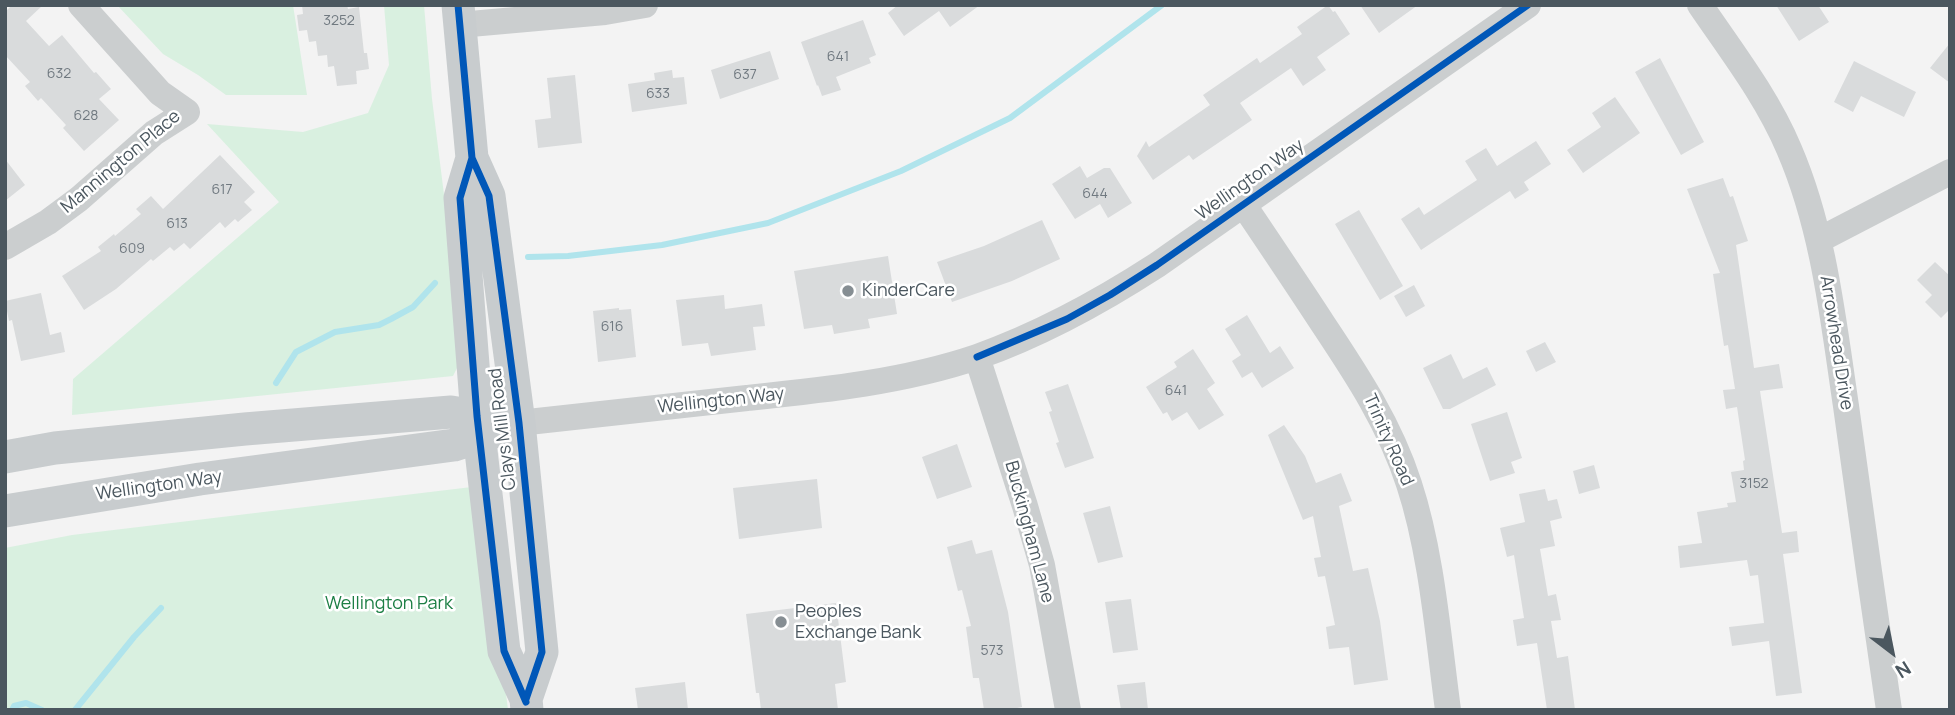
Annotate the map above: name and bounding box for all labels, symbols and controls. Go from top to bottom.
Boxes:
house number: 3252 [323,13,355,29]
house number: 641 [827,49,849,65]
house number: 632 [47,66,71,82]
house number: 637 [733,67,757,83]
house number: 633 [646,86,670,102]
street label: Mannington Place [57,106,185,218]
house number: 628 [74,108,98,124]
street label: Wellington Way [1192,135,1308,225]
house number: 617 [212,182,232,198]
house number: 644 [1082,186,1108,202]
house number: 613 [166,216,188,232]
house number: 609 [119,241,145,257]
street label: Arrowhead Drive [1815,274,1857,412]
place label: KinderCare [862,280,955,302]
marker: KinderCare [840,283,856,299]
house number: 616 [601,319,623,335]
street label: Clays Mill Road [485,367,521,491]
house number: 641 [1165,383,1187,399]
street label: Wellington Way [657,384,785,418]
street label: Trinity Road [1358,391,1418,489]
street label: Buckingham Lane [1000,459,1058,605]
street label: Wellington Way [95,466,223,506]
house number: 3152 [1740,476,1768,492]
park label: Wellington Park [325,593,453,615]
place label: Peoples Exchange Bank [795,601,921,644]
marker: Peoples Exchange Bank [773,614,789,630]
north arrow [1857,617,1927,687]
house number: 573 [981,643,1003,659]
text: N [1890,655,1916,684]

